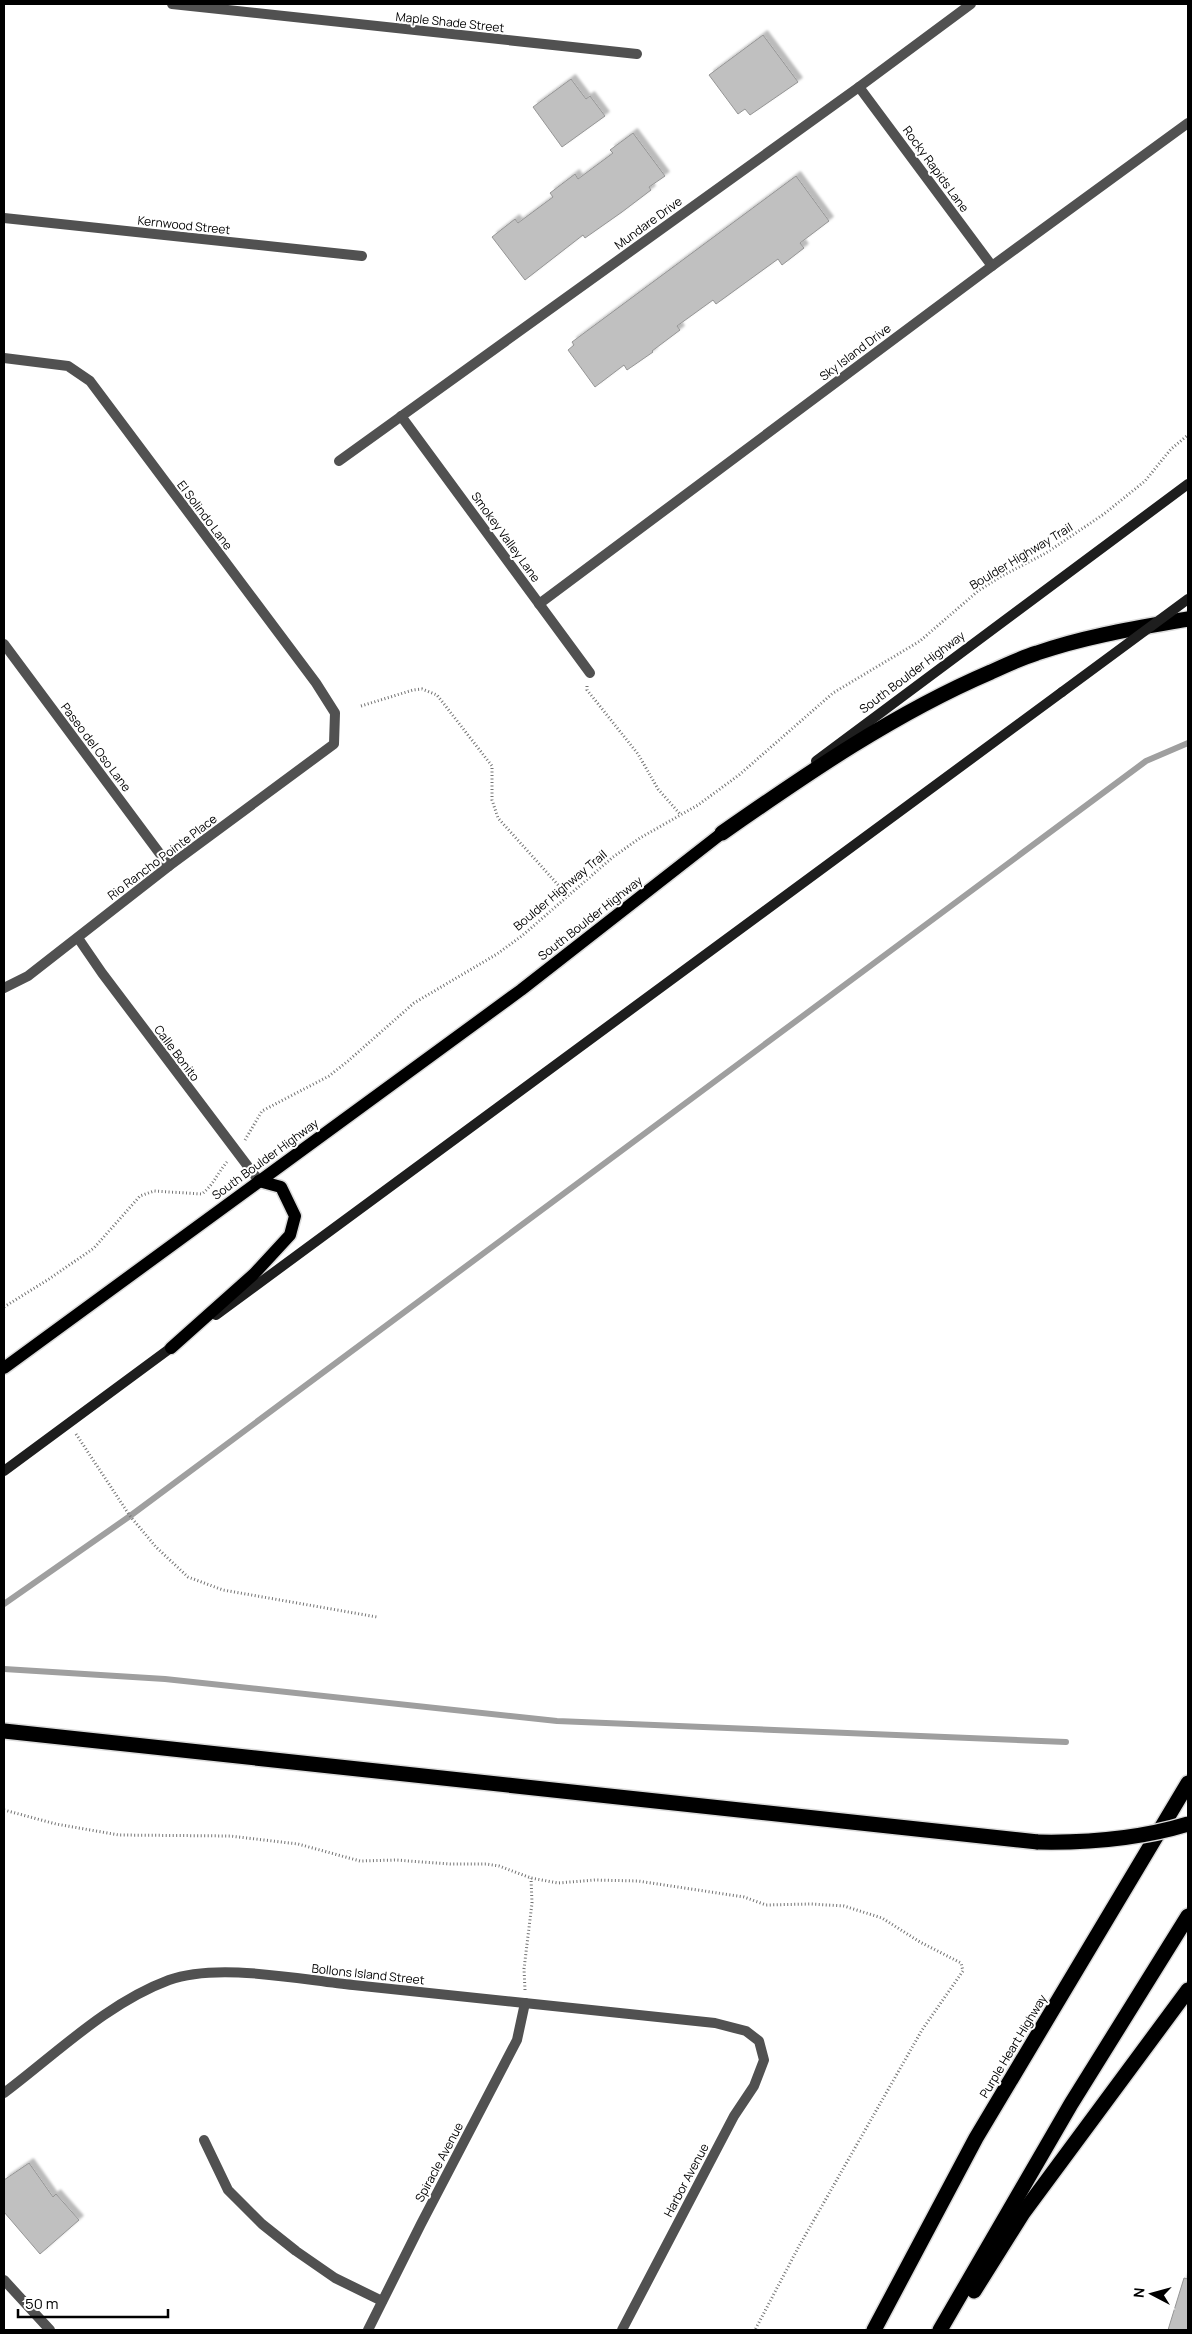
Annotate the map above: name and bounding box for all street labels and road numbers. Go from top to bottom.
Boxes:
street label: Maple Shade Street [395,8,505,36]
street label: Rocky Rapids Lane [899,122,973,216]
street label: Mundare Drive [611,193,685,253]
street label: Kernwood Street [137,212,231,238]
street label: Sky Island Drive [816,320,894,384]
street label: El Solindo Lane [173,477,237,553]
street label: Smokey Valley Lane [468,488,544,586]
street label: Boulder Highway Trail [966,519,1076,593]
street label: South Boulder Highway [856,626,969,717]
street label: Paseo del Oso Lane [57,699,135,795]
street label: Rio Rancho Pointe Place [104,810,220,904]
street label: Boulder Highway Trail [510,846,610,934]
street label: South Boulder Highway [534,872,646,964]
street label: Calle Bonito [150,1021,204,1085]
street label: South Boulder Highway [208,1114,322,1203]
street label: Bollons Island Street [311,1960,425,1988]
street label: Purple Heart Highway [975,1990,1051,2101]
street label: Spiracle Avenue [411,2119,467,2205]
street label: Harbor Avenue [659,2140,713,2220]

